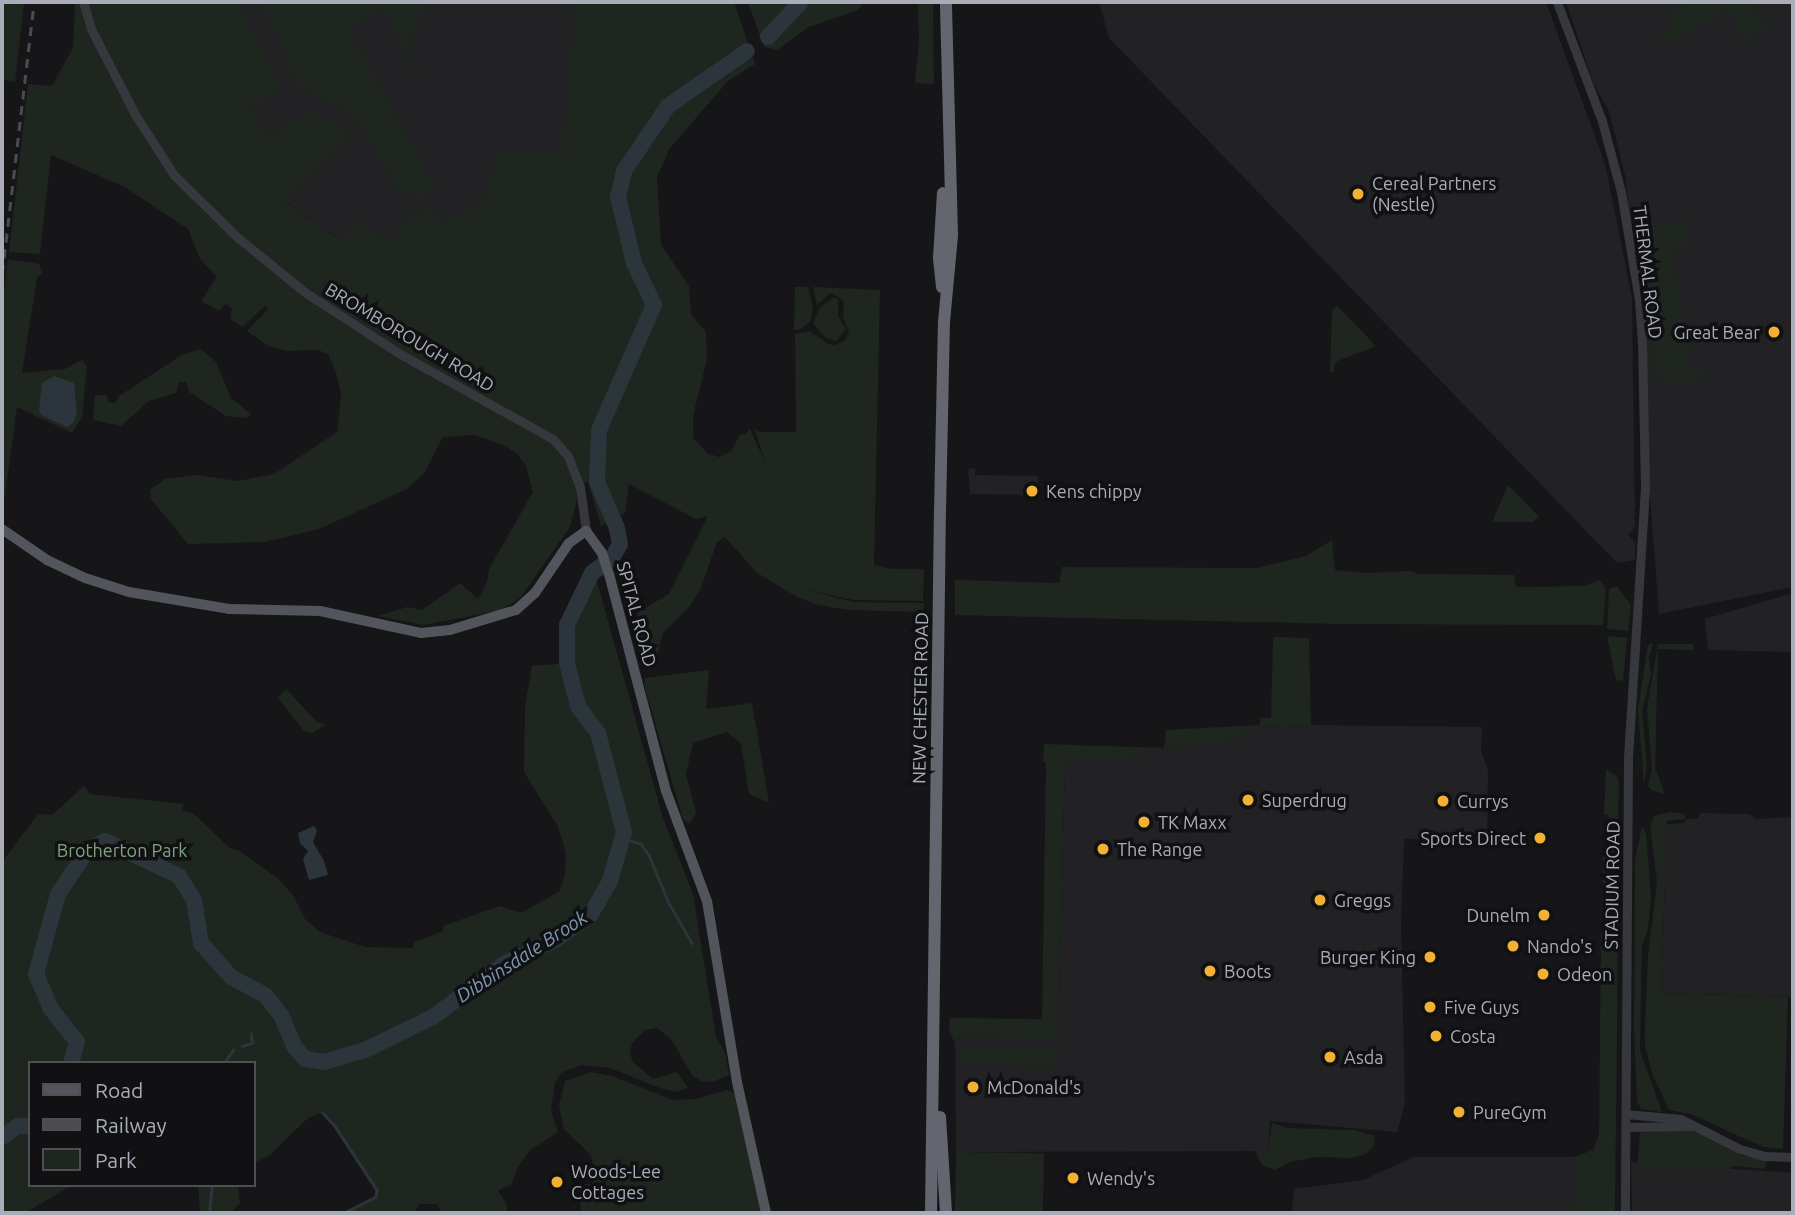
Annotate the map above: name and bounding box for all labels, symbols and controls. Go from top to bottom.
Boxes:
place label: Cereal Partners (Nestle) [1372,173,1496,216]
marker: Cereal Partners (Nestle) [1350,186,1366,202]
street label: THERMAL ROAD [1629,204,1667,340]
street label: BROMBOROUGH ROAD [322,278,498,396]
place label: Great Bear [1673,321,1760,343]
marker: Great Bear [1766,324,1782,340]
place label: Kens chippy [1046,480,1142,502]
marker: Kens chippy [1024,483,1040,499]
street label: SPITAL ROAD [613,559,661,669]
street label: NEW CHESTER ROAD [908,612,932,784]
place label: Superdrug [1262,789,1347,811]
place label: Currys [1457,790,1509,812]
marker: Superdrug [1240,792,1256,808]
marker: Currys [1435,793,1451,809]
place label: TK Maxx [1158,811,1227,833]
marker: TK Maxx [1136,814,1152,830]
street label: STADIUM ROAD [1600,820,1624,950]
place label: Sports Direct [1420,827,1526,849]
marker: Sports Direct [1532,830,1548,846]
place label: The Range [1117,838,1202,860]
park label: Brotherton Park [57,839,187,861]
marker: The Range [1095,841,1111,857]
place label: Greggs [1334,889,1391,911]
marker: Greggs [1312,892,1328,908]
place label: Dunelm [1467,904,1530,926]
water label: Dibbinsdale Brook [452,906,592,1008]
marker: Dunelm [1536,907,1552,923]
place label: Nando's [1527,935,1592,957]
marker: Nando's [1505,938,1521,954]
place label: Burger King [1320,946,1416,968]
marker: Burger King [1422,949,1438,965]
place label: Boots [1224,960,1271,982]
marker: Boots [1202,963,1218,979]
place label: Odeon [1557,963,1612,985]
marker: Odeon [1535,966,1551,982]
place label: Five Guys [1444,996,1519,1018]
marker: Five Guys [1422,999,1438,1015]
place label: Costa [1450,1025,1496,1047]
marker: Costa [1428,1028,1444,1044]
place label: Asda [1344,1046,1384,1068]
marker: Asda [1322,1049,1338,1065]
legend [28,1061,256,1187]
place label: McDonald's [987,1076,1081,1098]
text: Road [95,1078,143,1102]
marker: McDonald's [965,1079,981,1095]
place label: PureGym [1473,1101,1547,1123]
marker: PureGym [1451,1104,1467,1120]
text: Railway [95,1113,167,1137]
text: Park [95,1148,137,1172]
place label: Woods-Lee Cottages [571,1161,661,1204]
place label: Wendy's [1087,1167,1155,1189]
marker: Wendy's [1065,1170,1081,1186]
marker: Woods-Lee Cottages [549,1174,565,1190]

